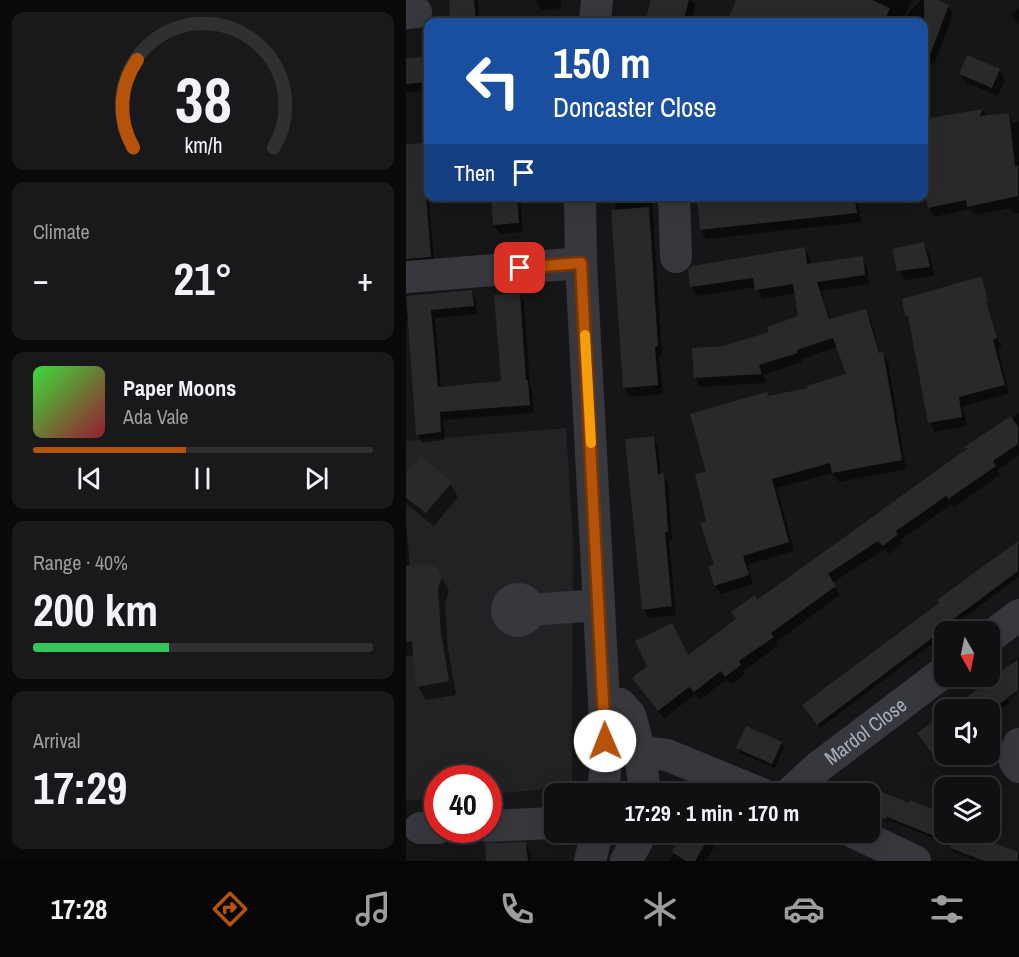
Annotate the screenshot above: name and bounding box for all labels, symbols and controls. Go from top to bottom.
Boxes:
text: 150 m [553,35,651,91]
icon: left [454,42,532,120]
text: 38 [175,57,231,141]
text: Doncaster Close [553,89,717,125]
text: km/h [184,131,222,160]
icon: arrive [507,156,540,189]
text: Then [454,158,495,188]
text: Climate [33,218,90,245]
pin [494,242,545,293]
text: 21° [173,248,233,309]
icon: arrive [503,251,536,284]
text: − [33,257,49,301]
text: + [357,257,373,301]
text: Paper Moons [123,373,236,403]
text: Ada Vale [123,403,188,430]
icon: previous [73,462,106,495]
icon: pause [186,462,219,495]
icon: next [300,462,333,495]
text: Range · 40% [33,549,128,576]
text: 200 km [33,579,158,640]
north arrow [934,621,1000,687]
map controls [934,621,1000,843]
street label: Mardol Close [818,691,912,771]
button: sound [934,699,1000,765]
position arrow [573,709,637,773]
text: Arrival [33,727,80,754]
text: 17:29 [33,757,127,818]
speed limit sign: 40 [424,765,502,843]
button: layers [934,777,1000,843]
text: 17:29 · 1 min · 170 m [625,798,799,828]
icon: directions [209,888,251,930]
icon: music [352,888,394,930]
icon: phone [496,888,538,930]
icon: climate [639,888,681,930]
icon: car [783,888,825,930]
icon: filters [926,888,968,930]
text: 17:28 [51,891,107,927]

